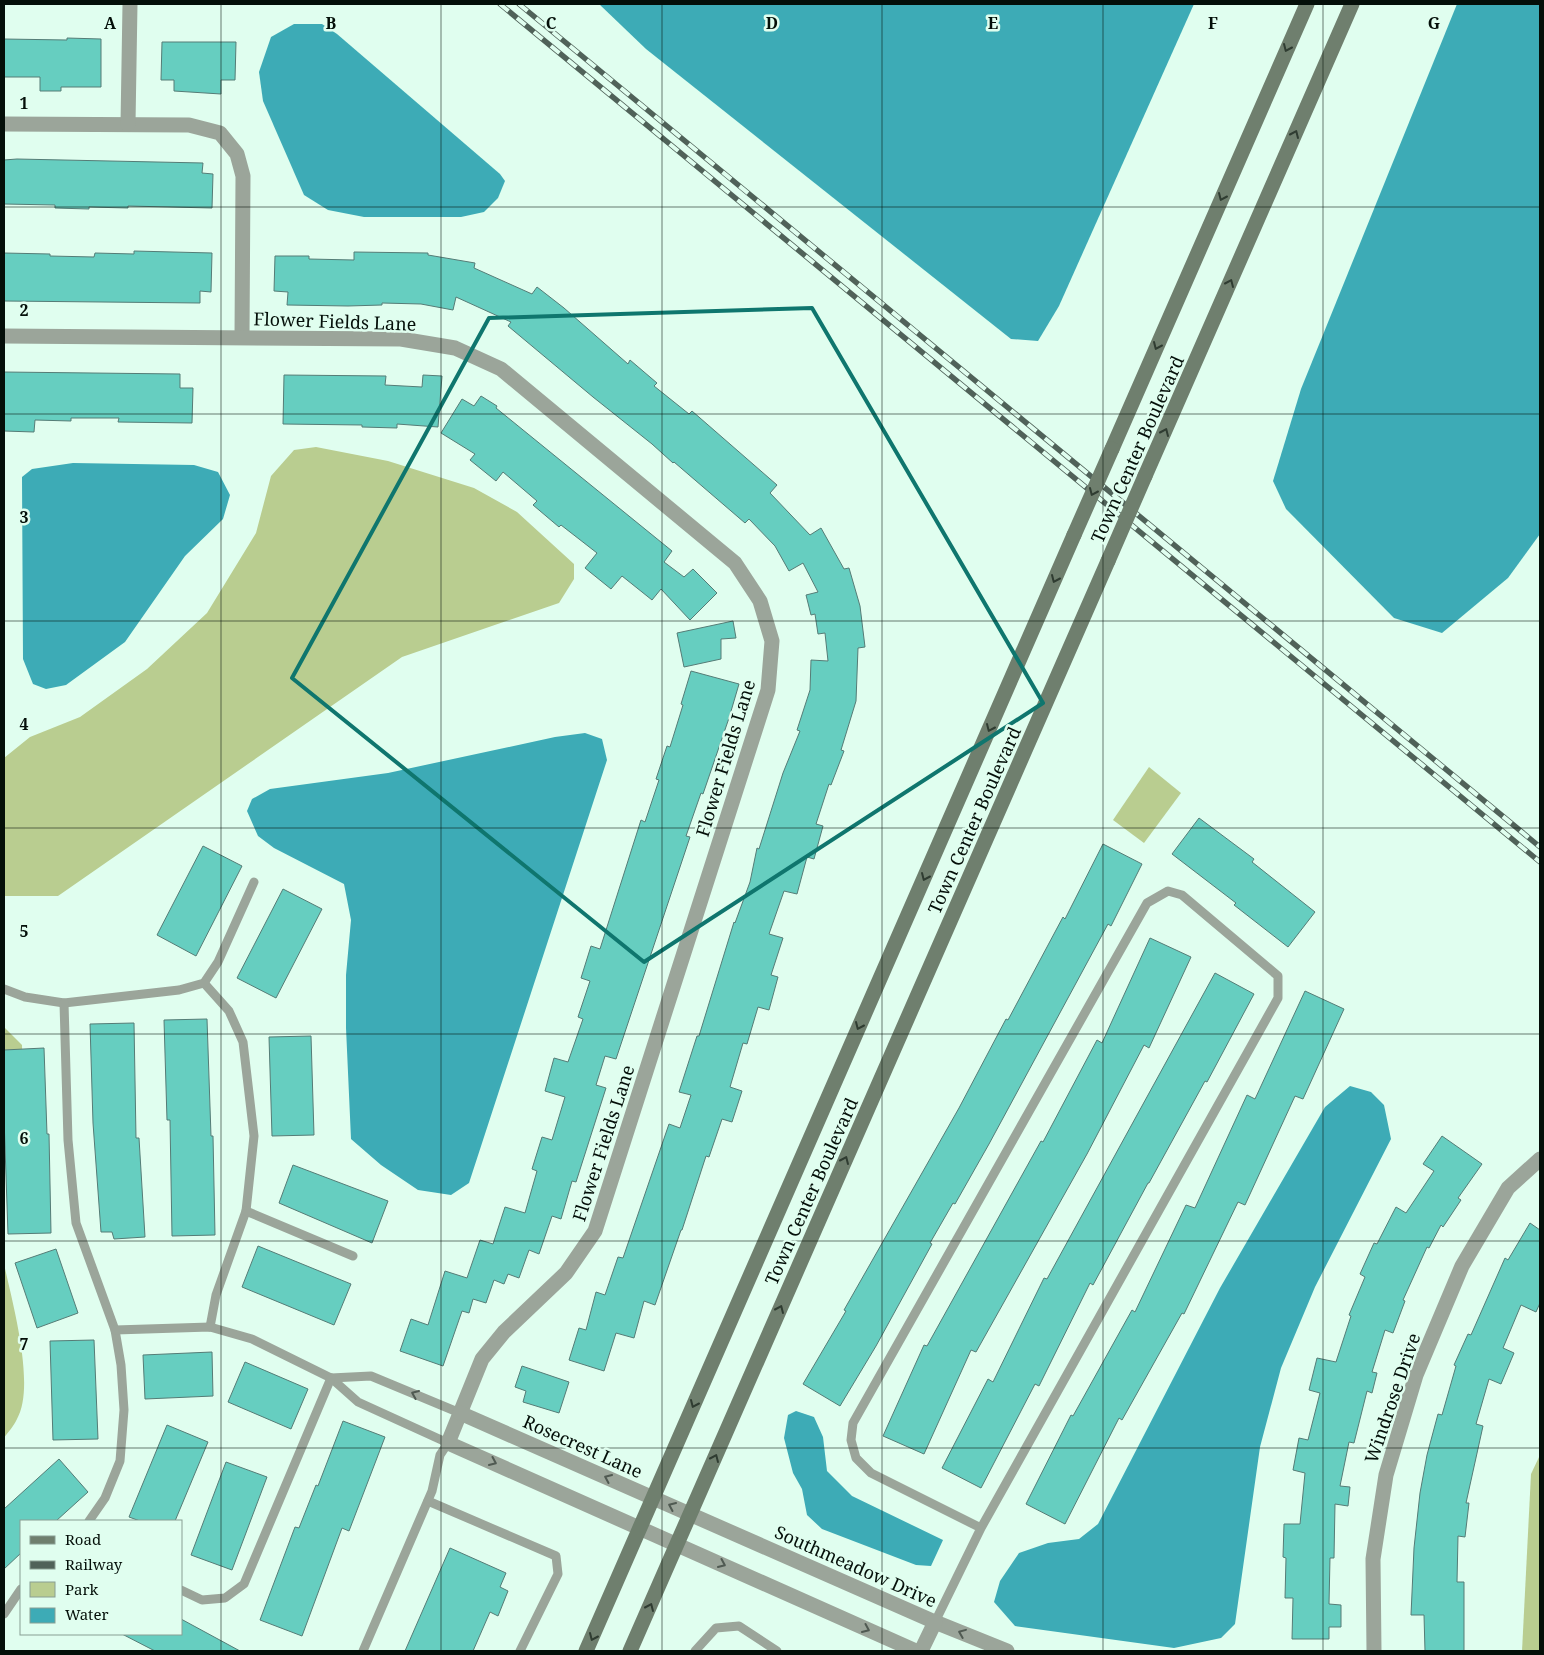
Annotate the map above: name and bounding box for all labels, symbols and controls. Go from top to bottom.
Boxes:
text: A [104,12,117,34]
text: B [326,12,337,34]
text: C [546,12,557,34]
text: D [766,12,778,34]
text: E [988,12,998,34]
text: F [1208,12,1218,34]
text: G [1428,12,1440,34]
one-way arrow [1283,43,1294,52]
text: 1 [19,92,29,114]
one-way arrow [1288,130,1299,139]
one-way arrow [1218,192,1229,201]
one-way arrow [1223,279,1234,288]
text: 2 [19,299,29,321]
street label: Flower Fields Lane [253,306,417,336]
one-way arrow [1152,341,1163,350]
street label: Town Center Boulevard [1085,352,1189,546]
one-way arrow [1158,428,1169,437]
one-way arrow [1089,487,1100,496]
text: 3 [19,506,29,528]
one-way arrow [1050,574,1061,583]
street label: Flower Fields Lane [690,677,760,839]
text: 4 [19,713,29,735]
street label: Town Center Boulevard [922,723,1026,917]
one-way arrow [985,723,996,732]
one-way arrow [920,872,931,881]
text: 5 [19,920,29,942]
one-way arrow [855,1021,866,1030]
street label: Flower Fields Lane [566,1062,640,1224]
street label: Town Center Boulevard [759,1094,863,1288]
text: 6 [19,1127,29,1149]
one-way arrow [839,1156,850,1165]
one-way arrow [774,1305,785,1314]
street label: Windrose Drive [1359,1330,1425,1466]
text: 7 [19,1333,29,1355]
one-way arrow [411,1390,420,1401]
one-way arrow [689,1399,700,1408]
street label: Rosecrest Lane [519,1409,647,1483]
one-way arrow [708,1454,719,1463]
one-way arrow [488,1456,497,1467]
one-way arrow [605,1474,613,1484]
one-way arrow [668,1501,677,1512]
street label: Southmeadow Drive [771,1519,941,1613]
legend [20,1520,182,1635]
text: Road [65,1529,101,1549]
text: Railway [65,1554,123,1574]
one-way arrow [716,1558,725,1568]
text: Park [65,1579,99,1599]
one-way arrow [643,1603,654,1612]
text: Water [65,1604,108,1624]
one-way arrow [861,1622,870,1633]
one-way arrow [958,1628,967,1639]
one-way arrow [588,1632,599,1641]

